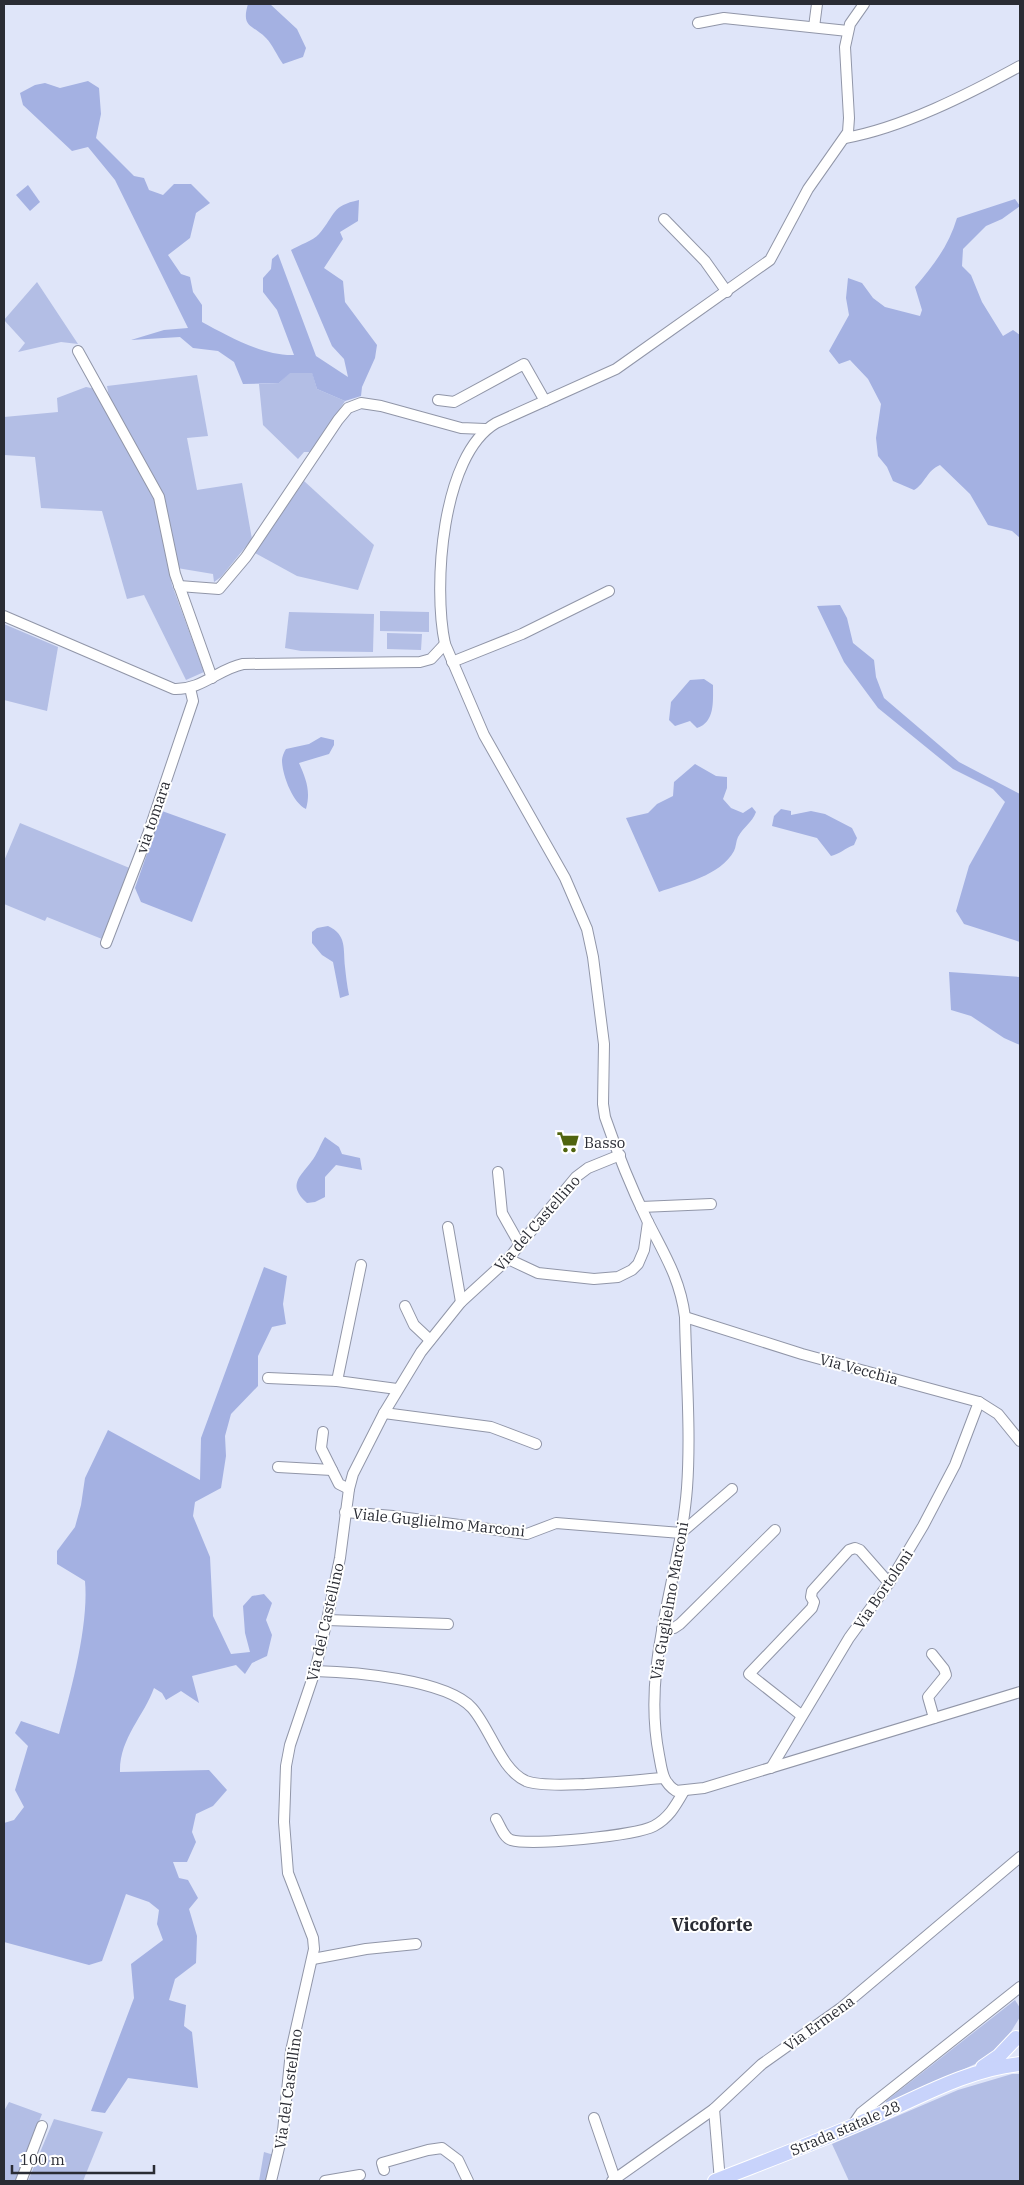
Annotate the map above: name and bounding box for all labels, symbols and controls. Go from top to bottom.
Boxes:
street label: via tomara [132,778,174,856]
supermarket icon: Basso [555,1129,581,1155]
place label: Basso [584,1133,625,1152]
street label: Via del Castellino [490,1171,584,1275]
street label: Via Vecchia [817,1349,901,1389]
street label: Viale Guglielmo Marconi [352,1504,526,1541]
street label: Via Guglielmo Marconi [646,1520,692,1682]
street label: Via Bortoloni [849,1545,917,1633]
street label: Via del Castellino [302,1561,348,1683]
district label: Vicoforte [671,1913,753,1936]
street label: Via Ermena [780,1991,858,2055]
street label: Via del Castellino [270,2028,306,2150]
street label: Strada statale 28 [787,2096,903,2160]
scale bar [12,2142,155,2174]
text: 100 m [20,2150,65,2169]

